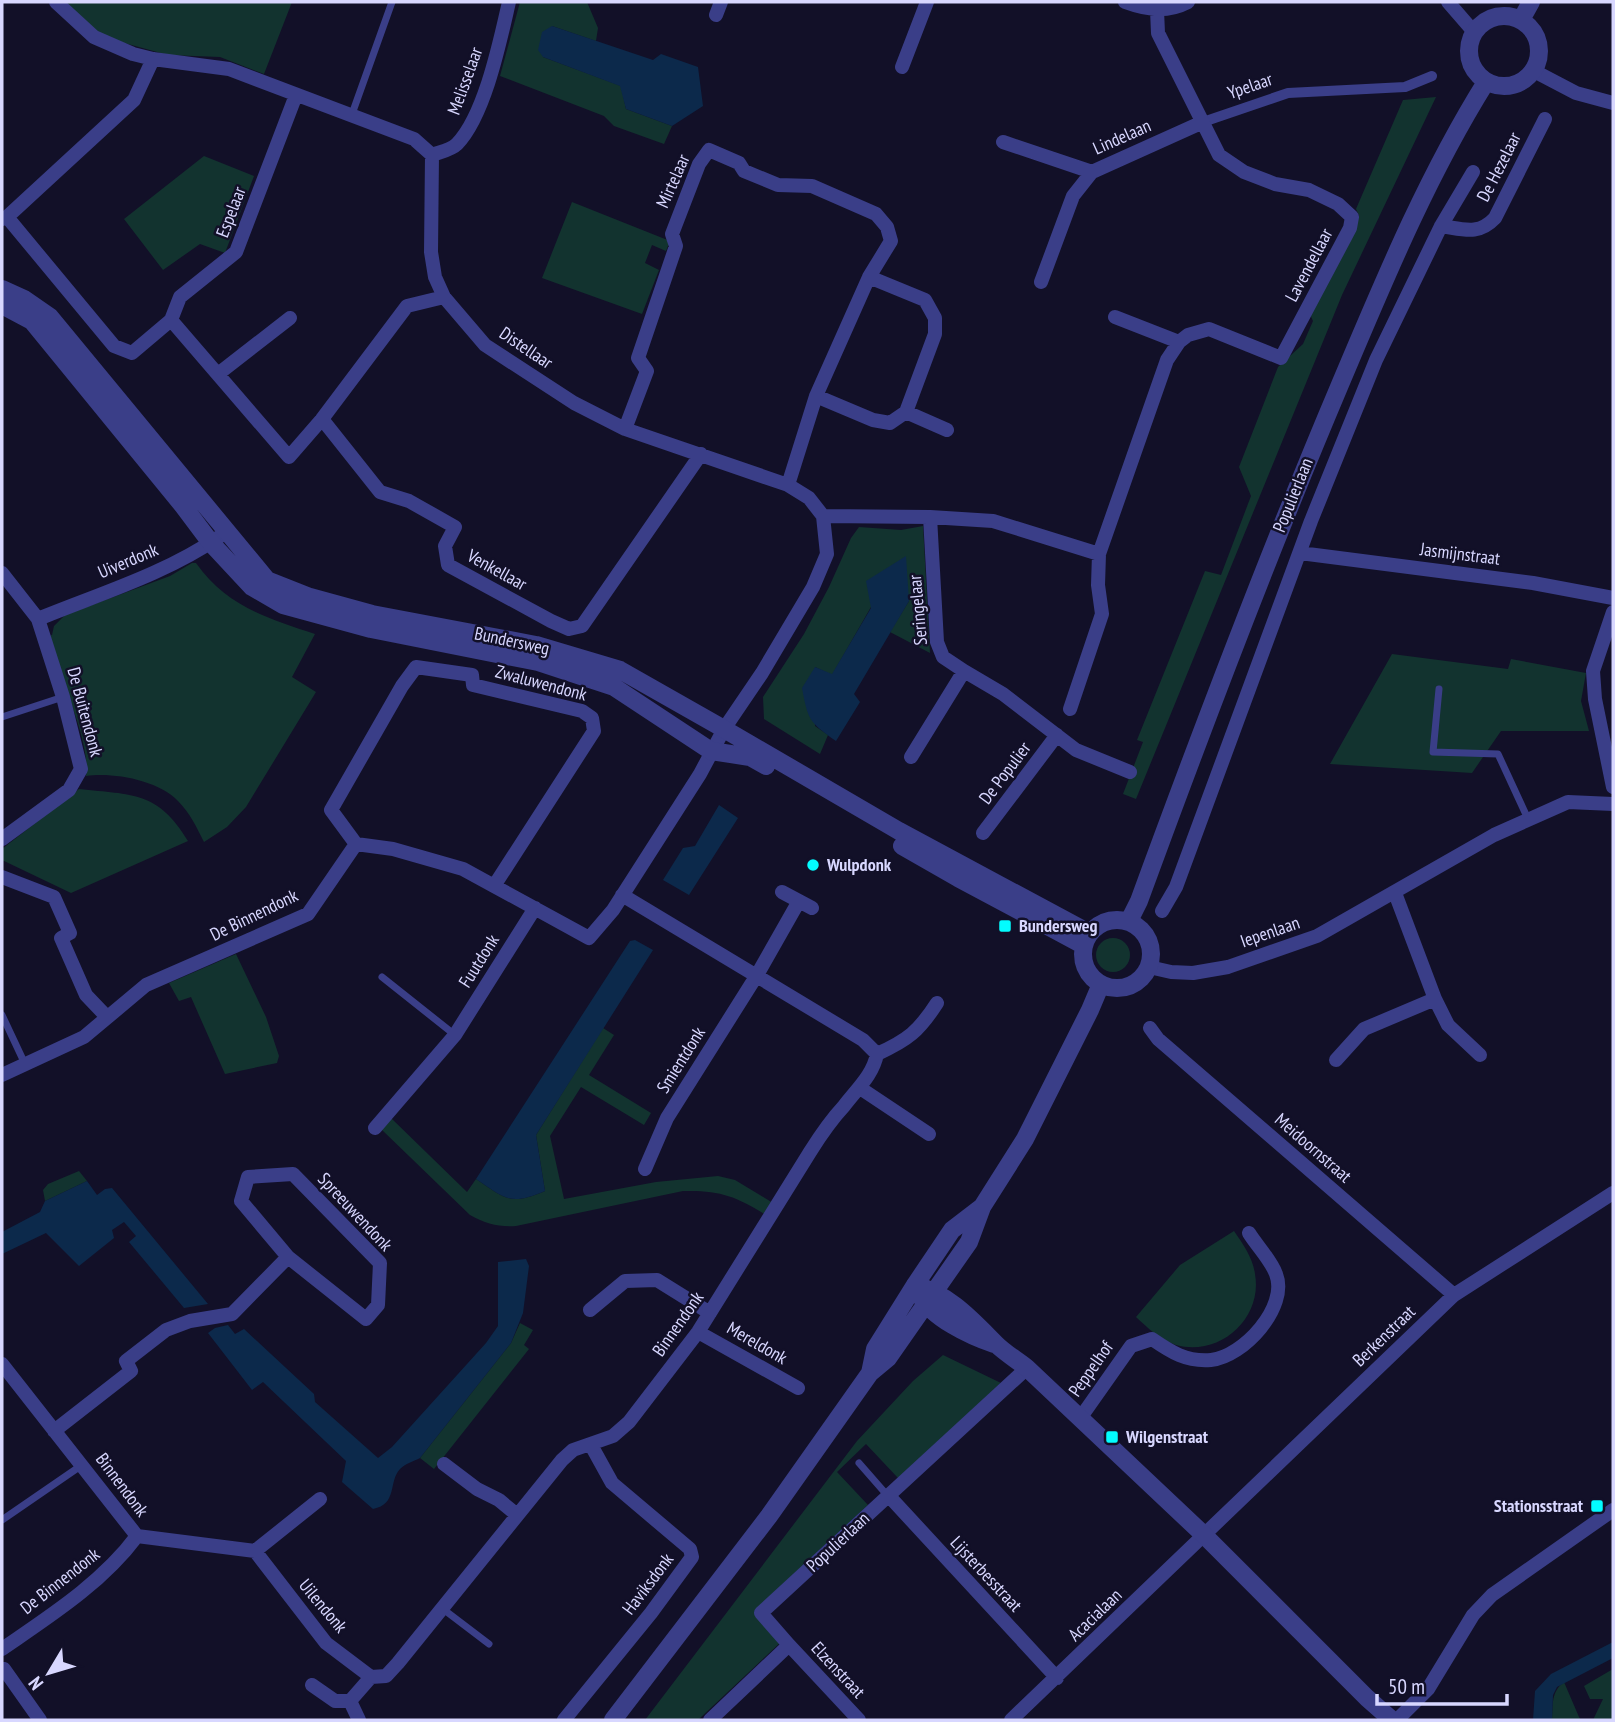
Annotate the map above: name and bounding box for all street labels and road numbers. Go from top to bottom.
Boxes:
street label: Melisselaar [442,44,487,118]
street label: Ypelaar [1224,67,1275,104]
street label: Lindelaan [1089,114,1154,159]
street label: De Hezelaar [1471,128,1526,205]
street label: Mirtelaar [651,150,695,211]
street label: Espelaar [210,183,251,240]
street label: Lavendellaar [1280,224,1337,305]
street label: Distellaar [495,321,557,374]
street label: Populierlaan [1267,454,1318,535]
street label: Jasmijnstraat [1418,537,1501,570]
street label: Uiverdonk [94,538,161,583]
street label: Venkellaar [462,543,531,595]
street label: Seringelaar [903,574,932,646]
street label: Bundersweg [473,621,552,660]
street label: Zwaluwendonk [493,659,589,706]
street label: De Buitendonk [63,665,108,759]
street label: De Populier [974,737,1036,808]
street label: De Binnendonk [206,883,301,946]
street label: Iepenlaan [1237,911,1303,952]
street label: Fuutdonk [453,930,504,992]
street label: Smientdonk [651,1022,710,1097]
street label: Meidoornstraat [1270,1108,1356,1187]
street label: Spreeuwendonk [313,1168,398,1256]
street label: Binnendonk [647,1287,708,1361]
street label: Berkenstraat [1347,1300,1420,1371]
street label: Mereldonk [723,1316,792,1369]
street label: Peppelhof [1063,1335,1119,1401]
street label: Binnendonk [91,1448,154,1521]
street label: Populierlaan [801,1507,874,1577]
street label: Lijsterbesstraat [946,1531,1027,1616]
street label: De Binnendonk [15,1542,104,1619]
street label: Haviksdonk [617,1548,678,1619]
street label: Uilendonk [294,1574,353,1637]
street label: Acacialaan [1063,1583,1126,1646]
street label: Elzenstraat [806,1637,870,1703]

